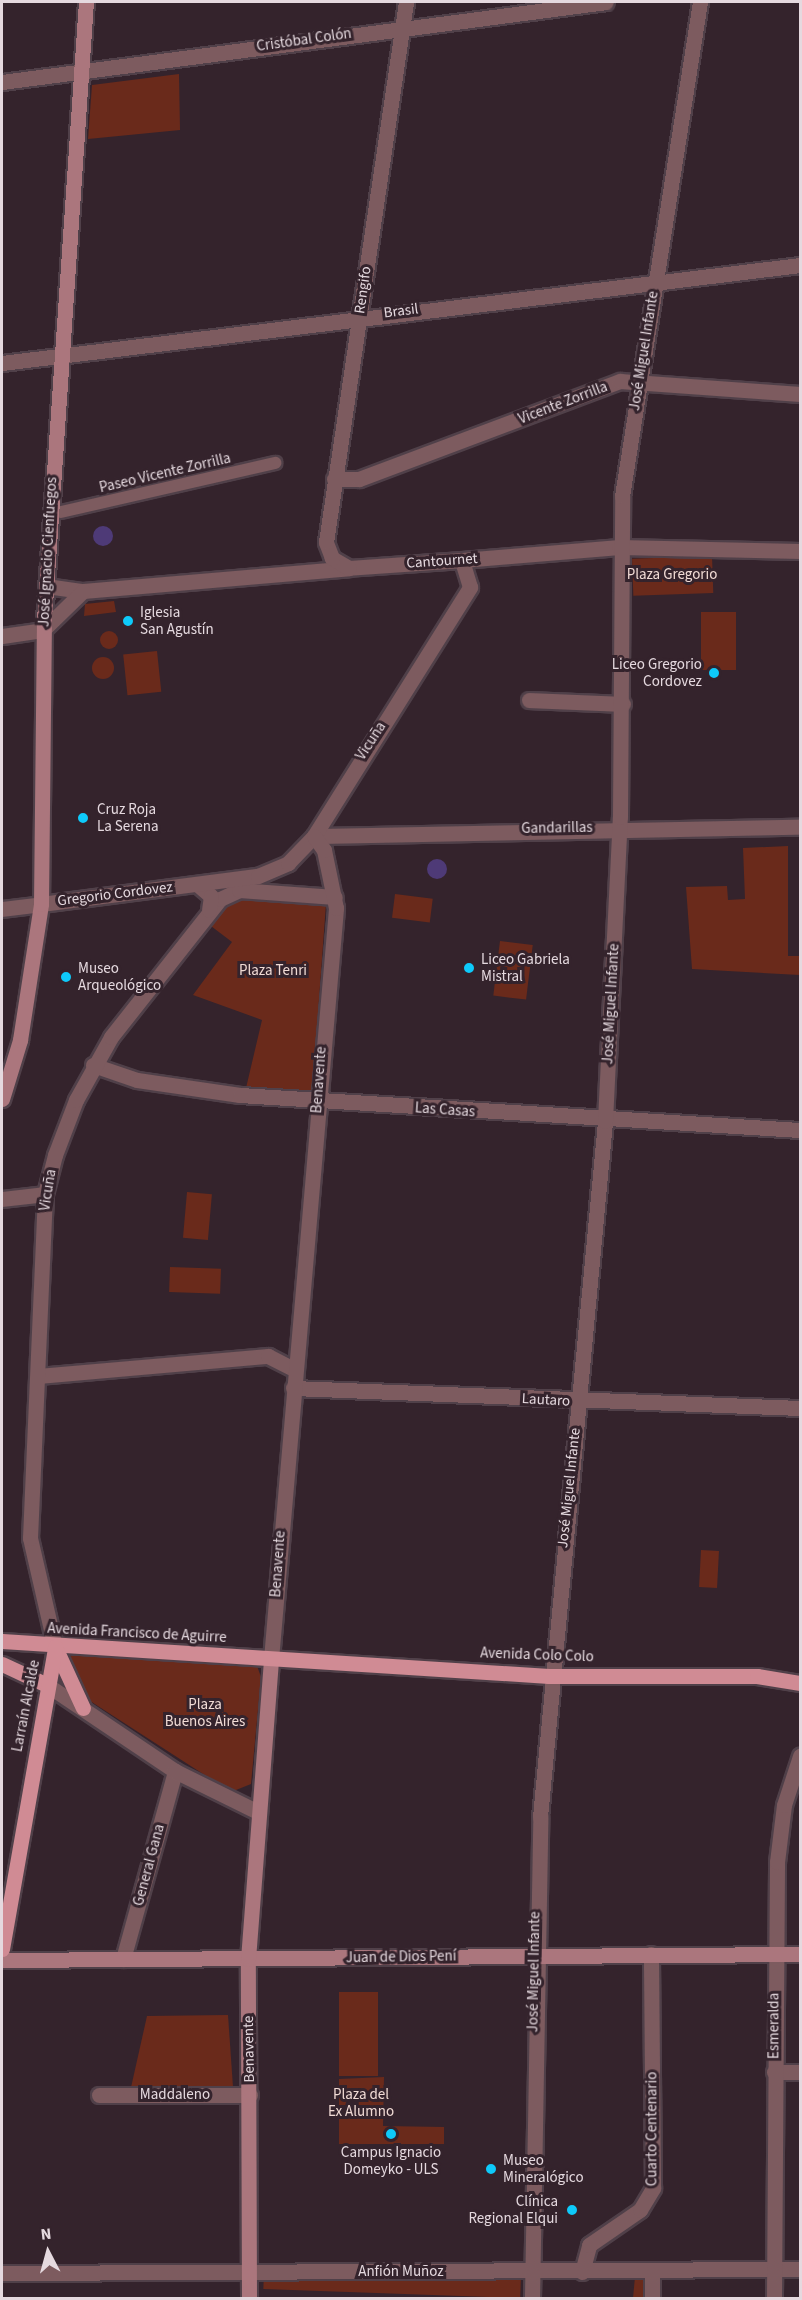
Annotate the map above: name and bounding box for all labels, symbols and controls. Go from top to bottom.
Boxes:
street label: Cristóbal Colón [255,24,353,56]
street label: Rengifo [351,265,375,315]
street label: José Miguel Infante [626,290,662,412]
street label: Brasil [383,300,419,322]
street label: Vicente Zorrilla [516,378,610,428]
street label: Paseo Vicente Zorrilla [98,449,232,497]
street label: José Ignacio Cienfuegos [35,476,61,628]
street label: Cantournet [406,550,478,572]
park label: Plaza Gregorio [627,566,717,584]
place label: Iglesia San Agustín [140,603,214,638]
marker: Iglesia San Agustín [121,614,135,628]
place label: Liceo Gregorio Cordovez [612,655,702,690]
marker: Liceo Gregorio Cordovez [707,666,721,680]
street label: Vicuña [352,718,390,764]
place label: Cruz Roja La Serena [97,800,159,835]
marker: Cruz Roja La Serena [74,809,92,827]
street label: Gandarillas [521,818,593,838]
street label: Gregorio Cordovez [56,878,174,910]
street label: José Miguel Infante [599,943,623,1065]
place label: Liceo Gabriela Mistral [481,950,570,985]
place label: Museo Arqueológico [78,959,161,994]
marker: Liceo Gabriela Mistral [462,961,476,975]
park label: Plaza Tenri [239,962,307,980]
marker: Museo Arqueológico [59,970,73,984]
street label: Benavente [308,1046,330,1114]
street label: Las Casas [414,1099,476,1121]
street label: Vicuña [36,1168,60,1212]
street label: Lautaro [521,1390,571,1410]
street label: José Miguel Infante [554,1427,584,1549]
street label: Benavente [267,1530,289,1598]
street label: Avenida Francisco de Aguirre [47,1619,227,1647]
street label: Avenida Colo Colo [480,1644,594,1666]
street label: Larraín Alcalde [8,1659,44,1753]
park label: Plaza Buenos Aires [165,1695,245,1730]
street label: General Gana [129,1822,169,1908]
street label: José Miguel Infante [524,1911,544,2033]
street label: Juan de Dios Pení [346,1947,456,1967]
street label: Esmeralda [765,1993,783,2059]
street label: Benavente [239,2015,259,2083]
street label: Cuarto Centenario [643,2072,661,2186]
park label: Plaza del Ex Alumno [328,2085,394,2120]
street label: Maddaleno [140,2086,210,2104]
marker: Campus Ignacio Domeyko - ULS [384,2127,398,2141]
place label: Campus Ignacio Domeyko - ULS [341,2143,441,2178]
place label: Museo Mineralógico [503,2151,584,2186]
marker: Museo Mineralógico [484,2162,498,2176]
place label: Clínica Regional Elqui [468,2192,558,2227]
marker: Clínica Regional Elqui [563,2201,581,2219]
north arrow [18,2222,78,2282]
text: N [40,2223,53,2246]
street label: Anfión Muñoz [358,2263,444,2281]

